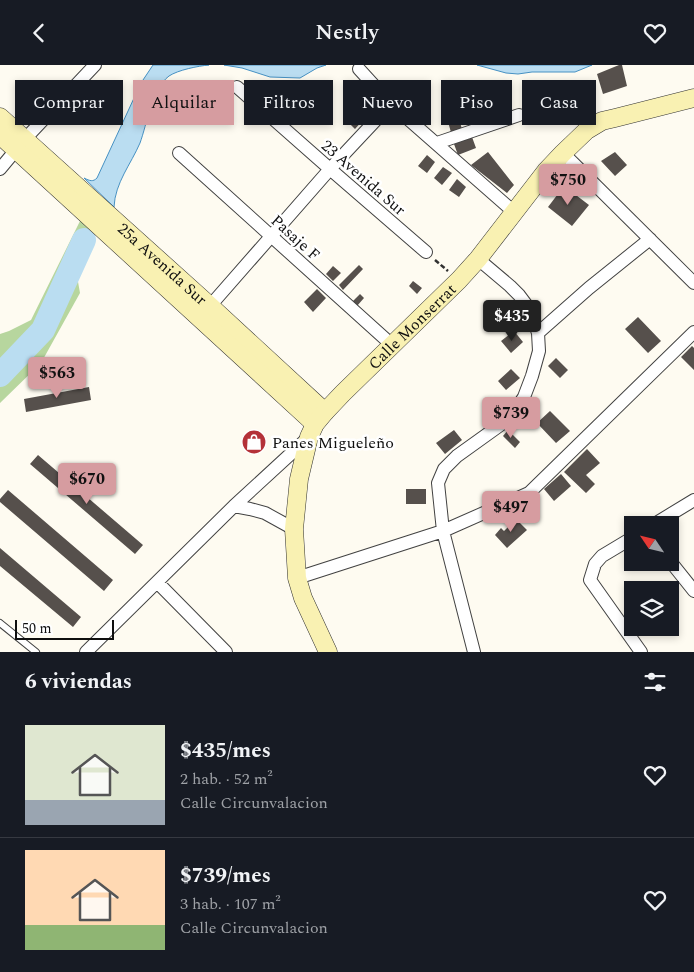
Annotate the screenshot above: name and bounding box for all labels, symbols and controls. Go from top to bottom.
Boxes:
text: Nestly [315,16,379,49]
icon: back [25,19,53,47]
icon: heart [641,19,669,47]
chip: Comprar [15,80,123,125]
chip: Alquilar [133,80,234,125]
chip: Filtros [244,80,333,125]
chip: Nuevo [343,80,431,125]
chip: Piso [441,80,512,125]
chip: Casa [522,80,596,125]
street label: 23 Avenida Sur [316,134,411,221]
pin: $750 [538,163,598,206]
text: $750 [550,168,586,192]
street label: Pasaje F [265,209,325,266]
street label: 25a Avenida Sur [112,217,212,311]
street label: Calle Monserrat [363,278,462,375]
pin: $435 [482,299,542,342]
text: $435 [494,304,530,328]
pin: $563 [27,357,87,399]
text: $563 [39,361,75,385]
pin: $739 [481,397,541,439]
text: $739 [493,401,529,425]
shop icon: Panes Migueleño [241,429,267,455]
place label: Panes Migueleño [272,431,394,455]
pin: $670 [57,463,117,505]
text: $670 [69,467,105,491]
pin: $497 [481,491,541,533]
text: $497 [493,495,529,519]
north arrow [624,516,679,571]
map controls [624,516,679,636]
button: layers [624,581,679,636]
scale bar [15,617,114,640]
text: 50 m [22,618,52,639]
text: 6 viviendas [25,666,132,698]
icon: filters [641,668,669,696]
text: $435/mes [180,735,271,767]
icon: home [65,745,125,805]
icon: heart [641,761,669,789]
text: 2 hab. · 52 m² [180,767,273,791]
text: Calle Circunvalacion [180,791,328,815]
text: $739/mes [180,860,271,892]
icon: home [65,870,125,930]
icon: heart [641,886,669,914]
text: 3 hab. · 107 m² [180,892,281,916]
text: Calle Circunvalacion [180,916,328,940]

